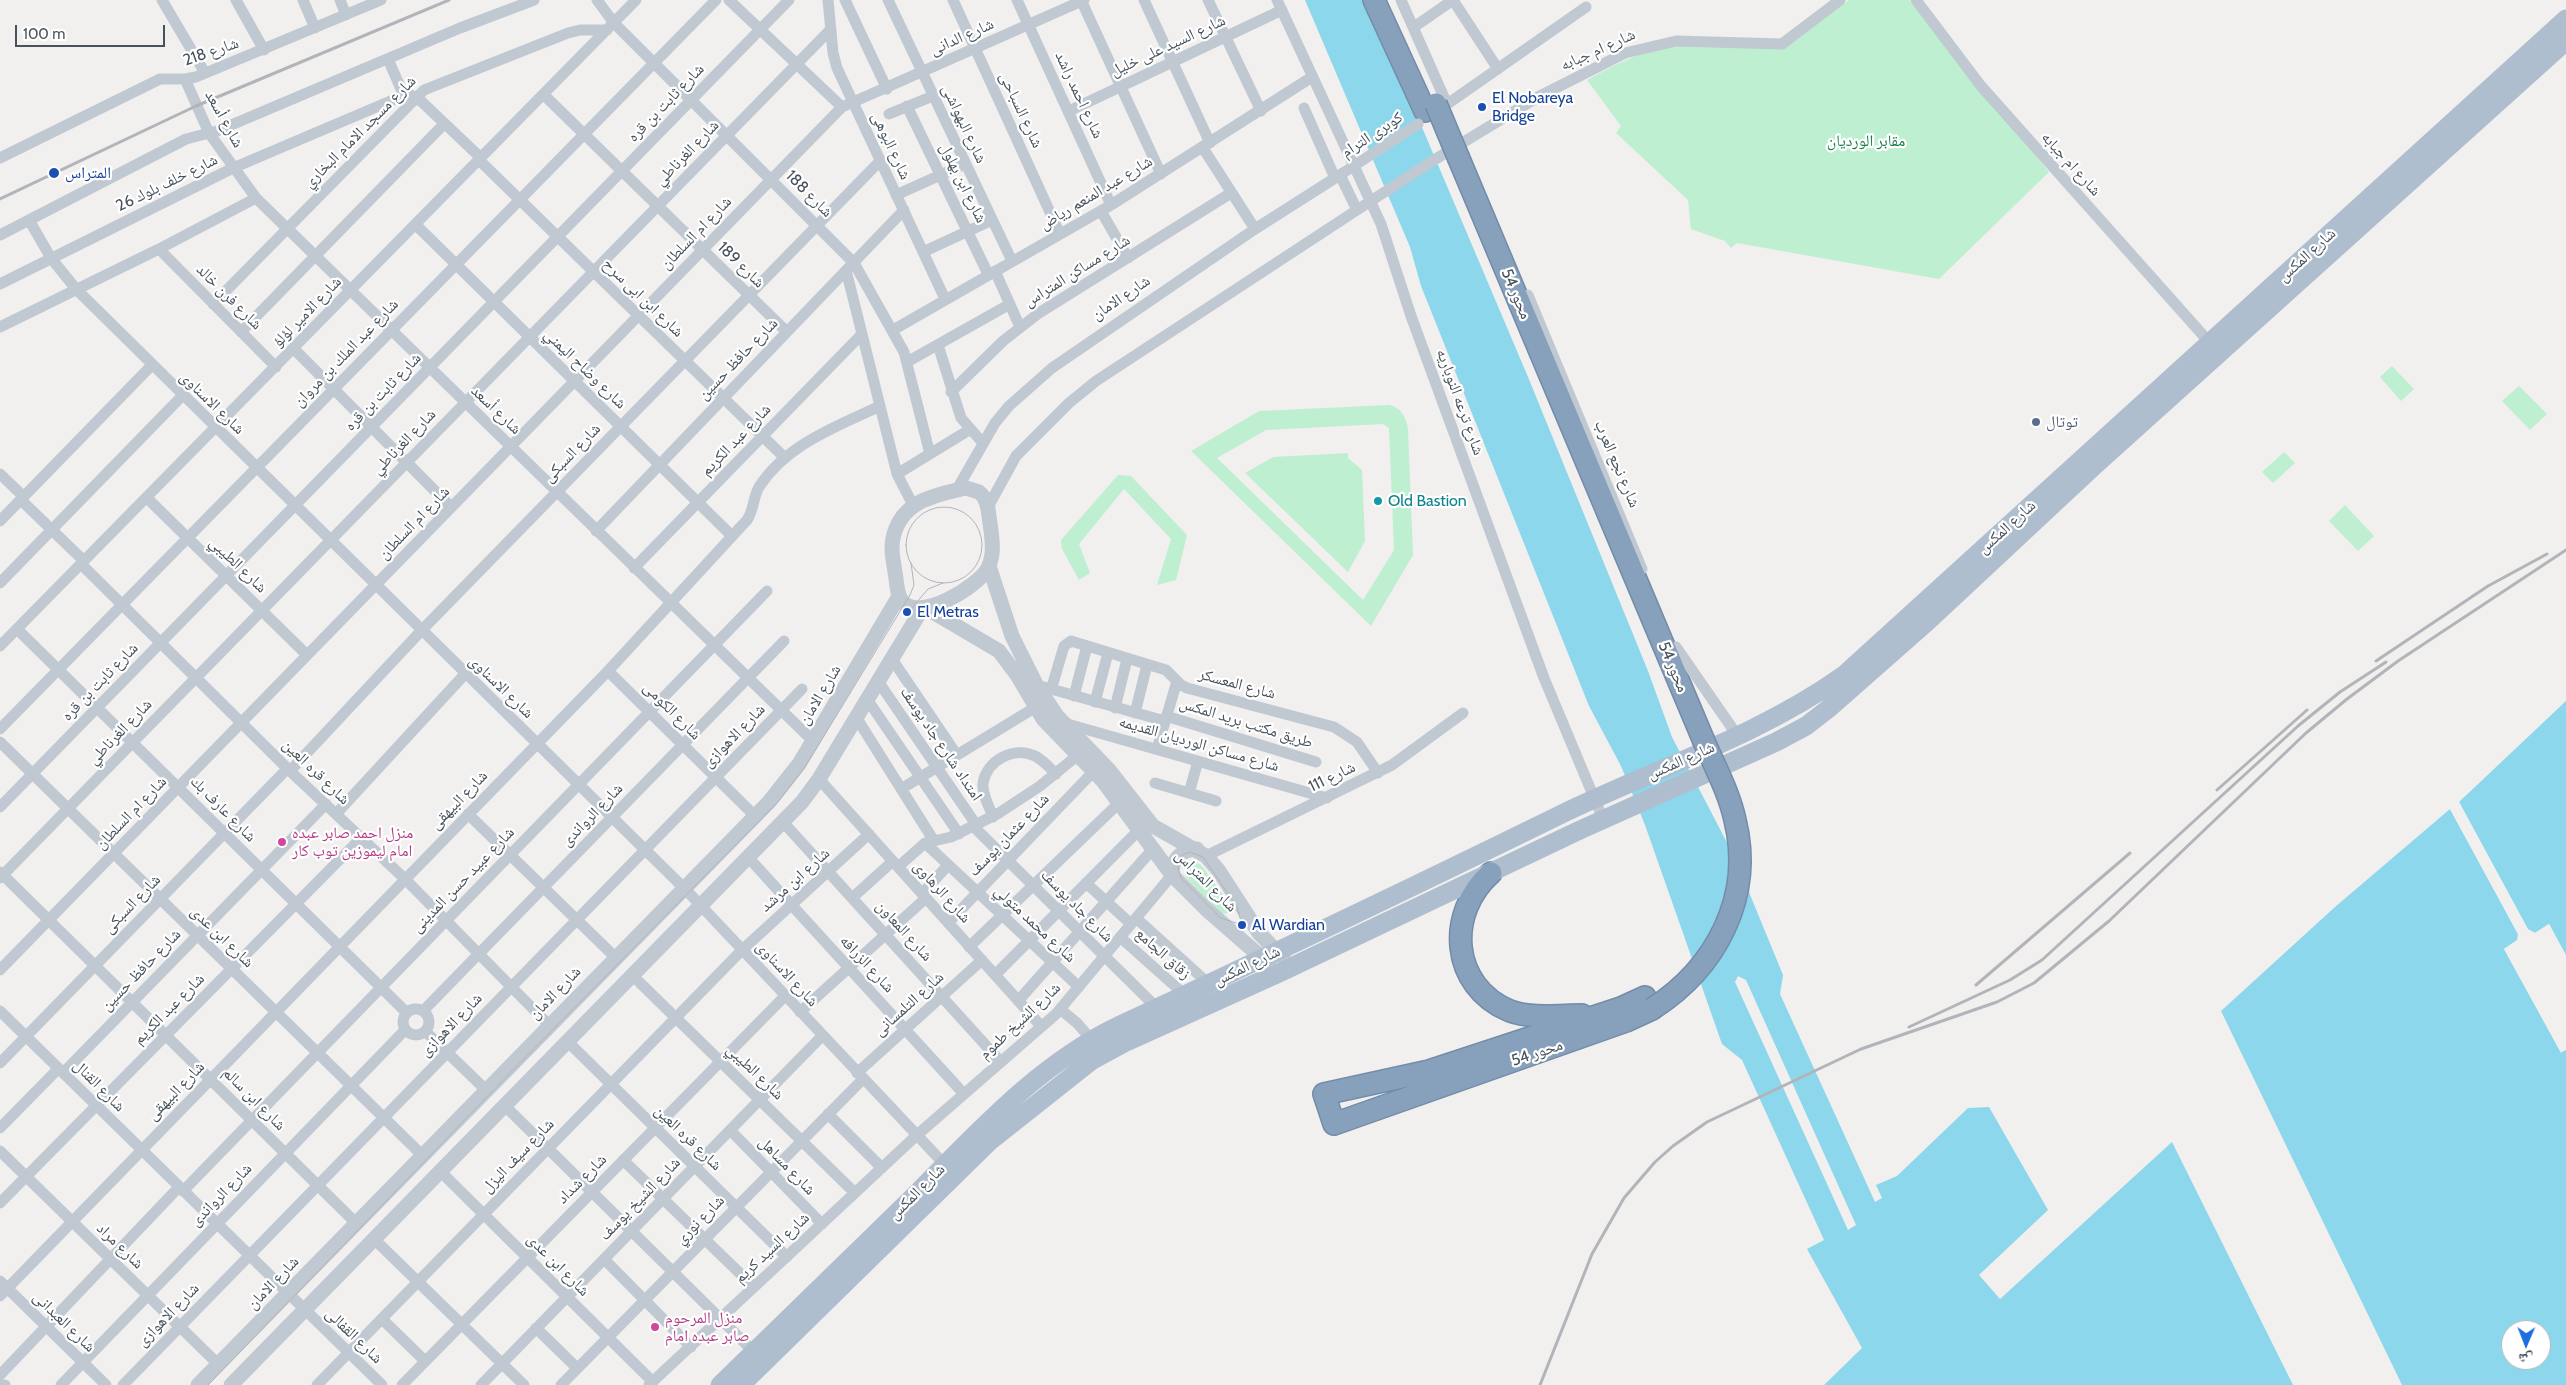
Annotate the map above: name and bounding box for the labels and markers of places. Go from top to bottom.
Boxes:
place label: El Nobareya Bridge [1492,88,1573,126]
marker: El Nobareya Bridge [1476,101,1488,113]
place label: المتراس [65,163,111,183]
marker: المتراس [47,166,61,180]
place label: توتال [2046,412,2078,432]
marker: توتال [2030,416,2042,428]
place label: Old Bastion [1388,491,1467,511]
marker: Old Bastion [1372,495,1384,507]
place label: El Metras [917,602,979,622]
marker: El Metras [901,606,913,618]
place label: منزل احمد صابر عبده امام ليموزين توب كار [292,823,413,861]
marker: منزل احمد صابر عبده امام ليموزين توب كار [276,836,288,848]
place label: Al Wardian [1252,915,1325,935]
marker: Al Wardian [1236,919,1248,931]
place label: منزل المرحوم صابر عبده امام [665,1308,750,1346]
marker: منزل المرحوم صابر عبده امام [649,1321,661,1333]

